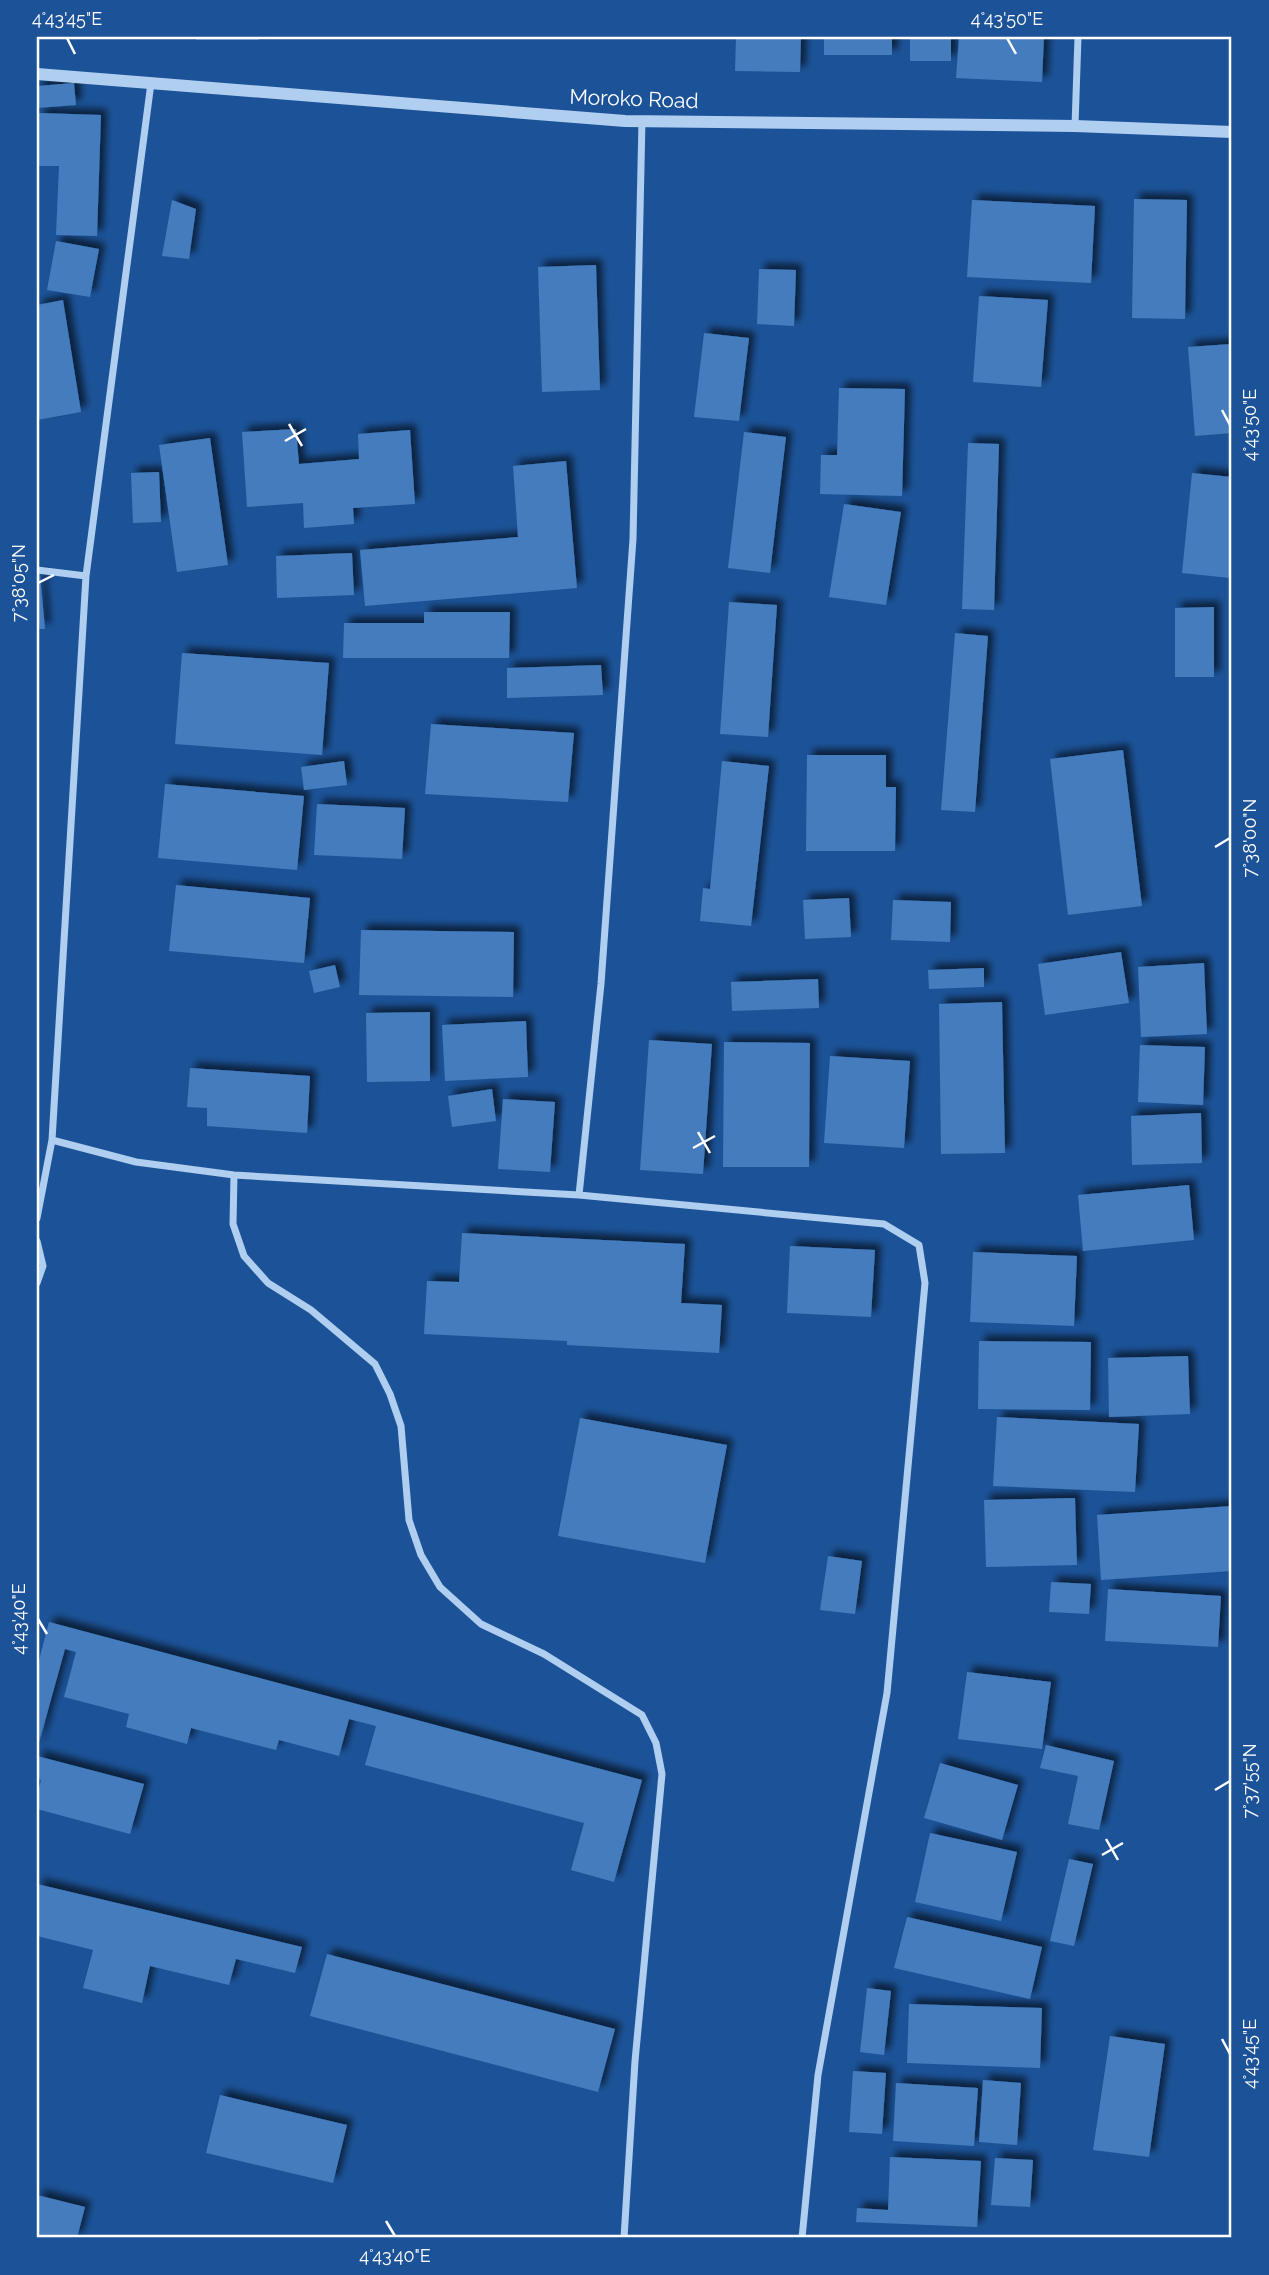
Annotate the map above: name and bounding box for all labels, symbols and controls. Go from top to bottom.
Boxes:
text: 4°43'45"E [32,8,102,29]
text: 4°43'50"E [971,8,1043,29]
street label: Moroko Road [569,84,699,113]
text: 4°43'50"E [1239,389,1260,461]
text: 7°38'05"N [8,544,29,622]
text: 7°38'00"N [1239,799,1260,877]
text: 4°43'40"E [8,1583,29,1655]
text: 7°37'55"N [1239,1743,1260,1819]
text: 4°43'45"E [1239,2019,1260,2089]
text: 4°43'40"E [359,2245,431,2266]

